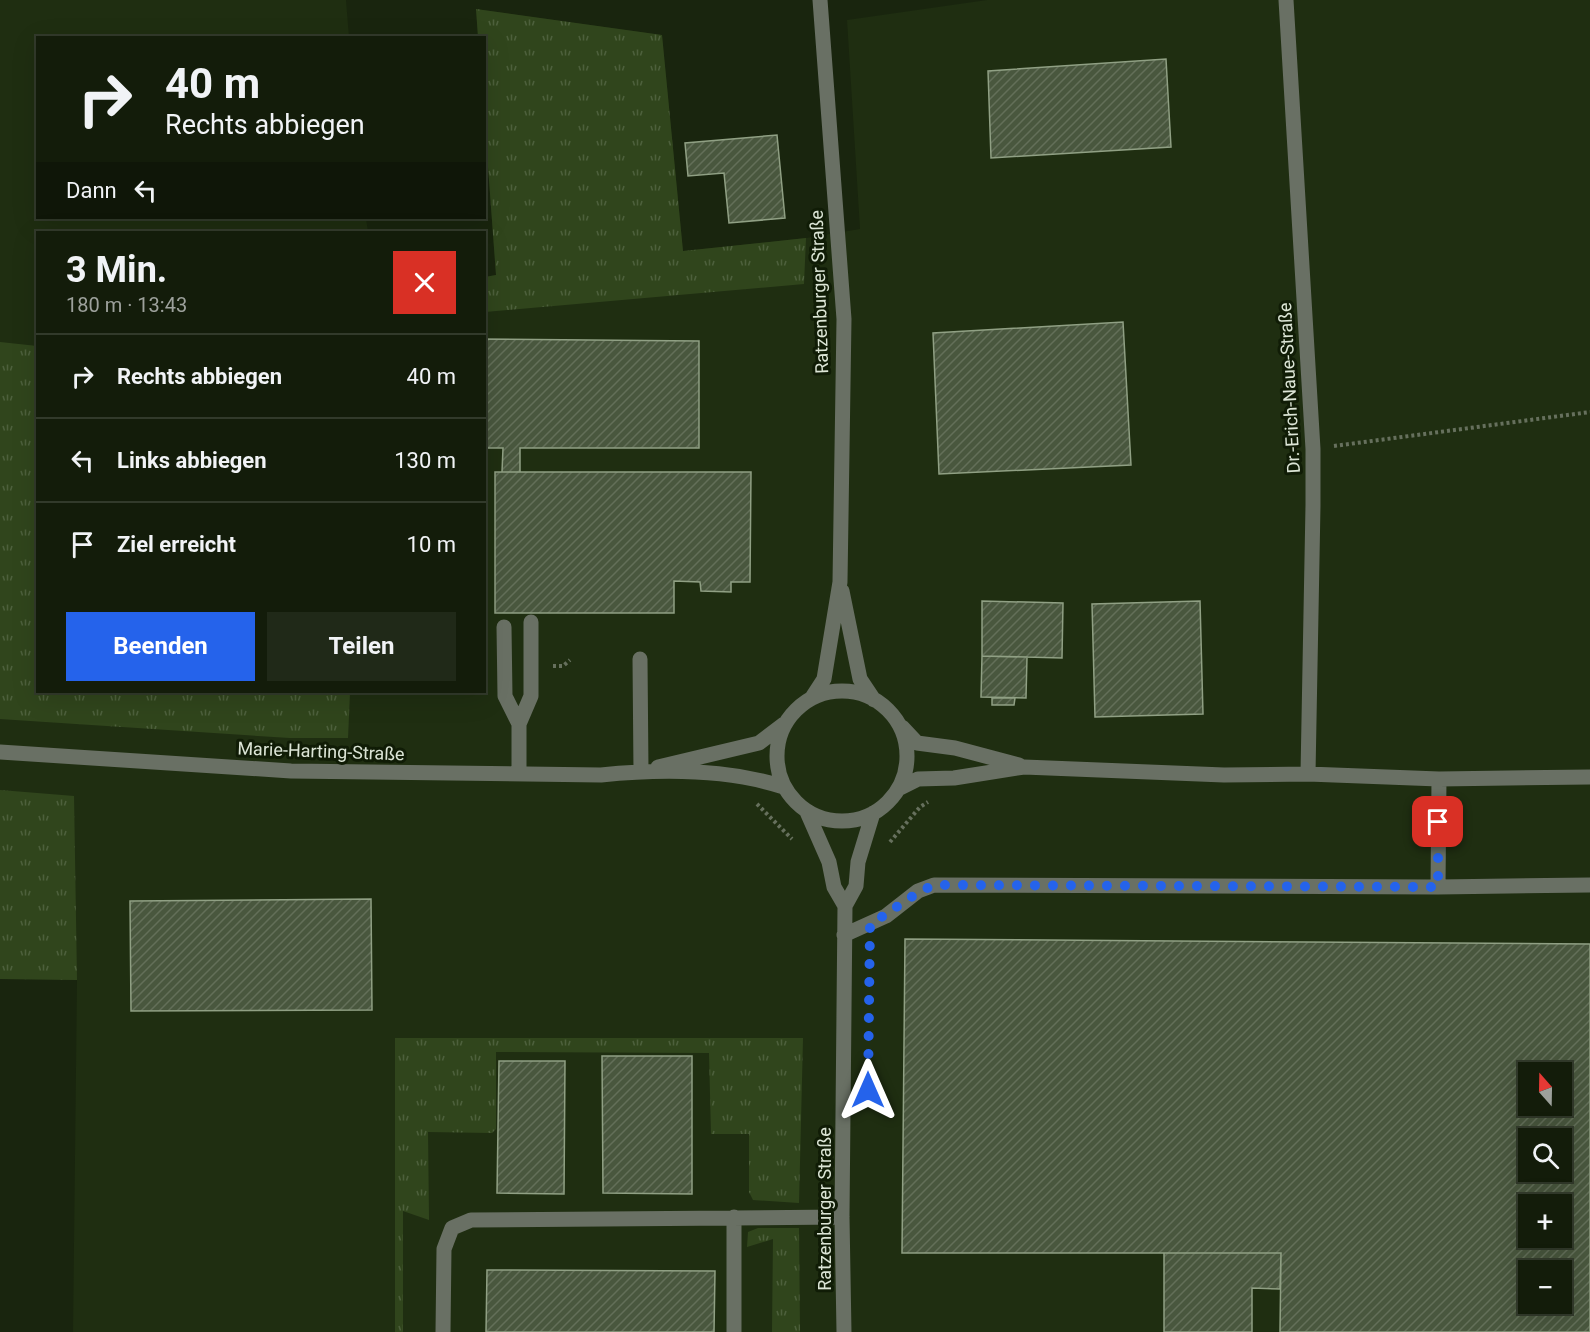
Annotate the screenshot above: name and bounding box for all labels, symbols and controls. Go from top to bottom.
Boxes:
text: 40 m [165,59,260,108]
icon: right [66,60,144,138]
text: Rechts abbiegen [165,109,365,141]
icon: left [129,174,162,207]
text: Dann [66,178,117,203]
street label: Ratzenburger Straße [806,210,832,374]
text: 3 Min. [66,249,167,291]
button: close [393,251,456,314]
text: 180 m · 13:43 [66,293,187,317]
street label: Dr.-Erich-Naue-Straße [1274,302,1304,474]
icon: right [66,360,99,393]
text: Rechts abbiegen [117,364,282,389]
text: 40 m [407,364,456,389]
icon: left [66,444,99,477]
text: Links abbiegen [117,448,267,473]
text: 130 m [394,448,456,473]
icon: arrive [66,528,99,561]
text: Ziel erreicht [117,532,236,557]
text: 10 m [407,532,456,557]
button: Beenden [66,612,255,681]
button: Teilen [267,612,456,681]
street label: Marie-Harting-Straße [237,738,405,764]
pin [1412,796,1463,847]
icon: arrive [1421,805,1454,838]
position arrow [836,1058,900,1122]
north arrow [1518,1062,1572,1116]
map controls [1518,1062,1572,1314]
street label: Ratzenburger Straße [814,1127,835,1291]
button: search [1518,1128,1572,1182]
button: + [1518,1194,1572,1248]
button: − [1518,1260,1572,1314]

